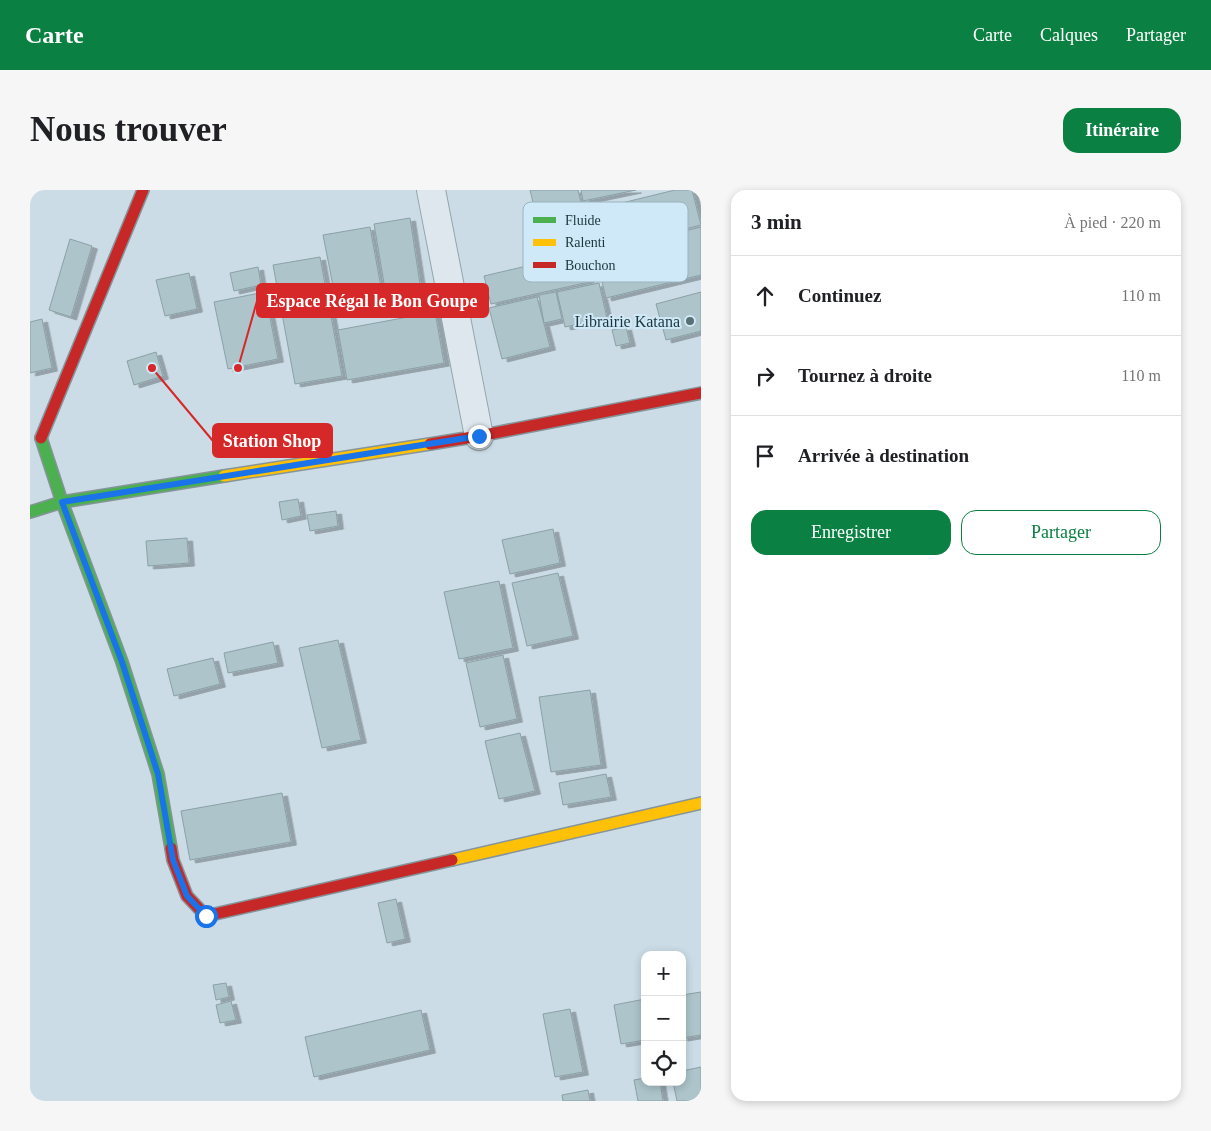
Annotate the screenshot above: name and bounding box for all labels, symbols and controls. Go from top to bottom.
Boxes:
text: Carte [25,22,84,48]
text: Carte [973,25,1012,45]
text: Calques [1040,25,1098,45]
text: Partager [1126,25,1186,45]
button: Itinéraire [1063,108,1181,153]
text: Nous trouver [30,110,227,149]
legend [523,202,688,282]
text: 3 min [751,210,802,234]
text: Fluide [565,213,601,228]
text: À pied · 220 m [1064,214,1161,231]
text: Ralenti [565,235,606,250]
text: Bouchon [565,258,616,273]
icon: ahead [751,282,779,310]
callout: Espace Régal le Bon Goupe [257,284,488,317]
text: Continuez [798,285,881,306]
text: 110 m [1121,287,1161,304]
text: Espace Régal le Bon Goupe [266,291,478,311]
place label: Librairie Katana [575,313,680,330]
marker: Librairie Katana [684,315,696,327]
icon: right [751,362,779,390]
text: Tournez à droite [798,365,932,386]
text: 110 m [1121,367,1161,384]
callout: Station Shop [213,424,332,457]
route end [468,425,491,448]
text: Station Shop [223,431,321,451]
icon: arrive [751,442,779,470]
text: Arrivée à destination [798,445,969,466]
button: Enregistrer [751,510,951,555]
button: Partager [961,510,1161,555]
route start [195,905,218,928]
map controls [641,951,686,1086]
button: + [641,951,686,996]
button: − [641,996,686,1041]
button: locate [641,1041,686,1086]

